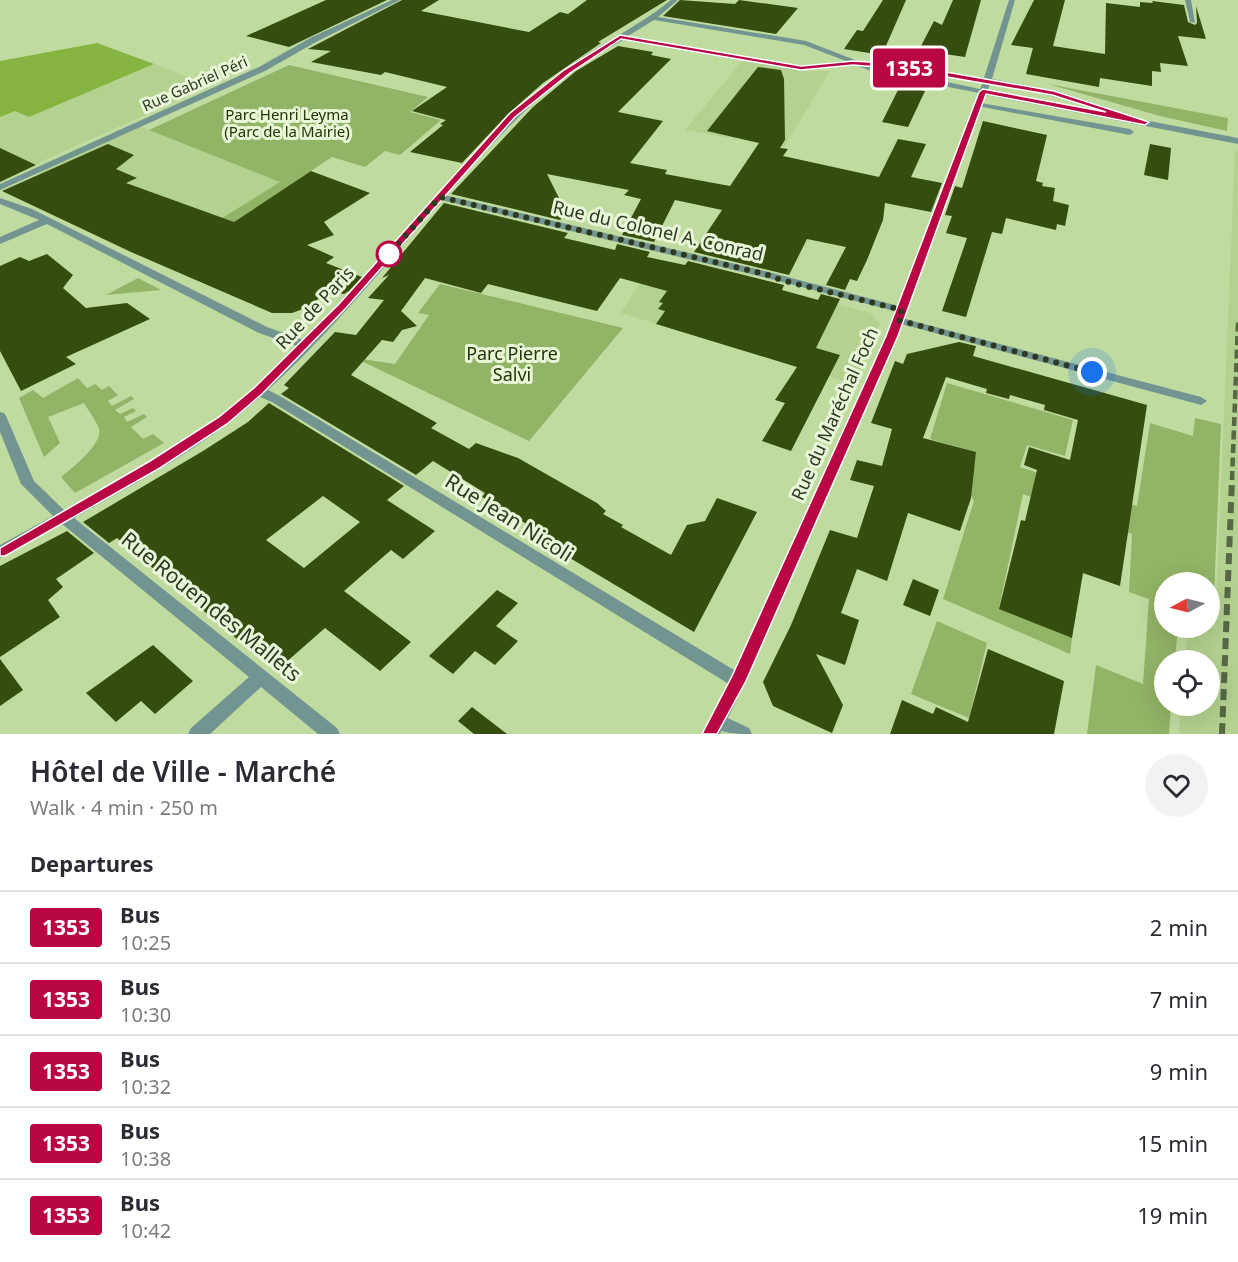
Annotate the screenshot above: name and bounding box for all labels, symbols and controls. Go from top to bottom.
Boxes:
line badge: 1353 [867,48,951,88]
street label: Rue Gabriel Péri [139,51,250,115]
text: 1353 [885,54,933,82]
park label: Parc Henri Leyma (Parc de la Mairie) [224,104,350,141]
street label: Rue du Colonel A. Conrad [551,194,766,266]
unlabelled marker [376,241,402,267]
street label: Rue de Paris [270,261,359,354]
street label: Rue du Maréchal Foch [785,323,883,504]
park label: Parc Pierre Salvi [466,341,558,386]
your location [1077,357,1107,387]
street label: Rue Jean Nicoli [440,467,579,568]
street label: Rue Rouen des Mallets [116,525,307,688]
north arrow [1154,572,1220,638]
map controls [1154,572,1220,716]
button: locate [1154,650,1220,716]
text: Hôtel de Ville - Marché [30,752,336,790]
button: heart [1145,754,1208,817]
text: Walk · 4 min · 250 m [30,794,218,821]
text: Departures [30,848,154,878]
text: Bus [120,899,160,929]
text: 2 min [1150,912,1208,942]
text: 1353 [42,913,90,941]
text: 10:25 [120,929,171,956]
text: Bus [120,971,160,1001]
text: 7 min [1150,984,1208,1014]
text: 1353 [42,985,90,1013]
text: 10:30 [120,1001,171,1028]
text: Bus [120,1043,160,1073]
text: 9 min [1150,1056,1208,1086]
text: 1353 [42,1057,90,1085]
text: 10:32 [120,1073,171,1100]
text: Bus [120,1115,160,1145]
text: 15 min [1137,1128,1208,1158]
text: 1353 [42,1129,90,1157]
text: 10:38 [120,1145,171,1172]
text: Bus [120,1187,160,1217]
text: 19 min [1137,1200,1208,1230]
text: 1353 [42,1201,90,1229]
text: 10:42 [120,1217,171,1244]

